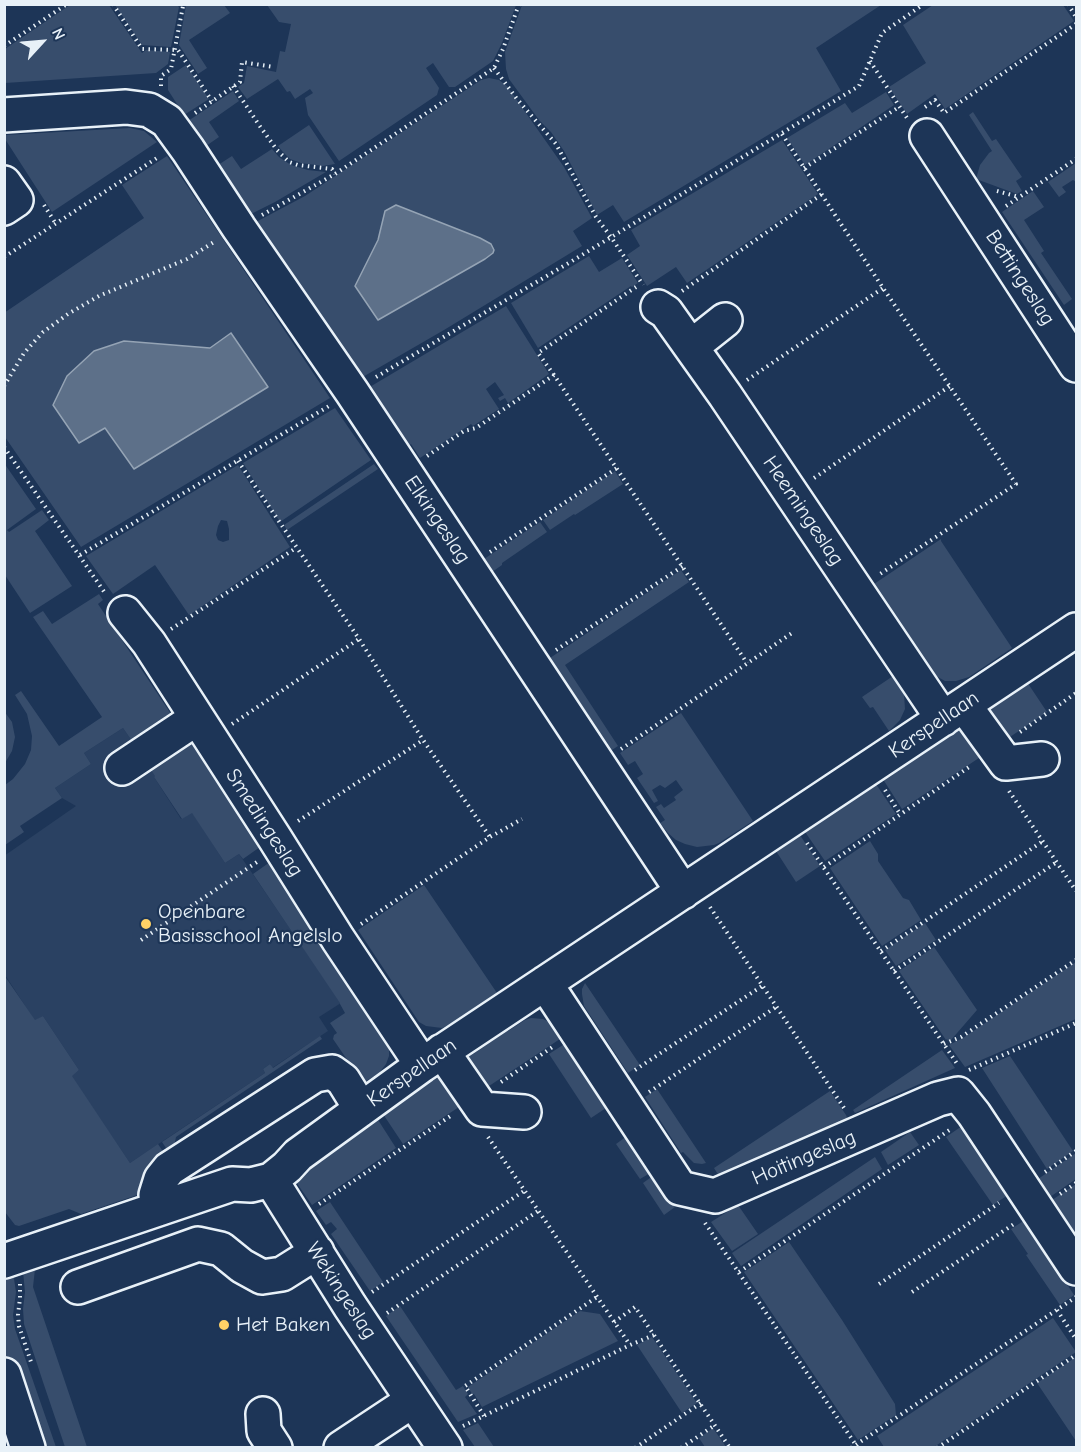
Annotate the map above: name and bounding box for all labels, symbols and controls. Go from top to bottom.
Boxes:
north arrow [12,12,72,72]
text: N [48,25,69,43]
street label: Bettingeslag [980,225,1060,331]
street label: Heemingeslag [757,451,849,571]
street label: Elkingeslag [398,471,476,569]
street label: Kerspellaan [884,686,984,764]
street label: Smedingeslag [220,764,308,882]
place label: Openbare Basisschool Angelslo [158,899,342,949]
marker: Openbare Basisschool Angelslo [139,917,153,931]
street label: Kerspellaan [362,1033,462,1113]
street label: Hoitingeslag [748,1125,860,1191]
street label: Wekingeslag [300,1238,382,1344]
place label: Het Baken [236,1312,330,1338]
marker: Het Baken [217,1318,231,1332]

